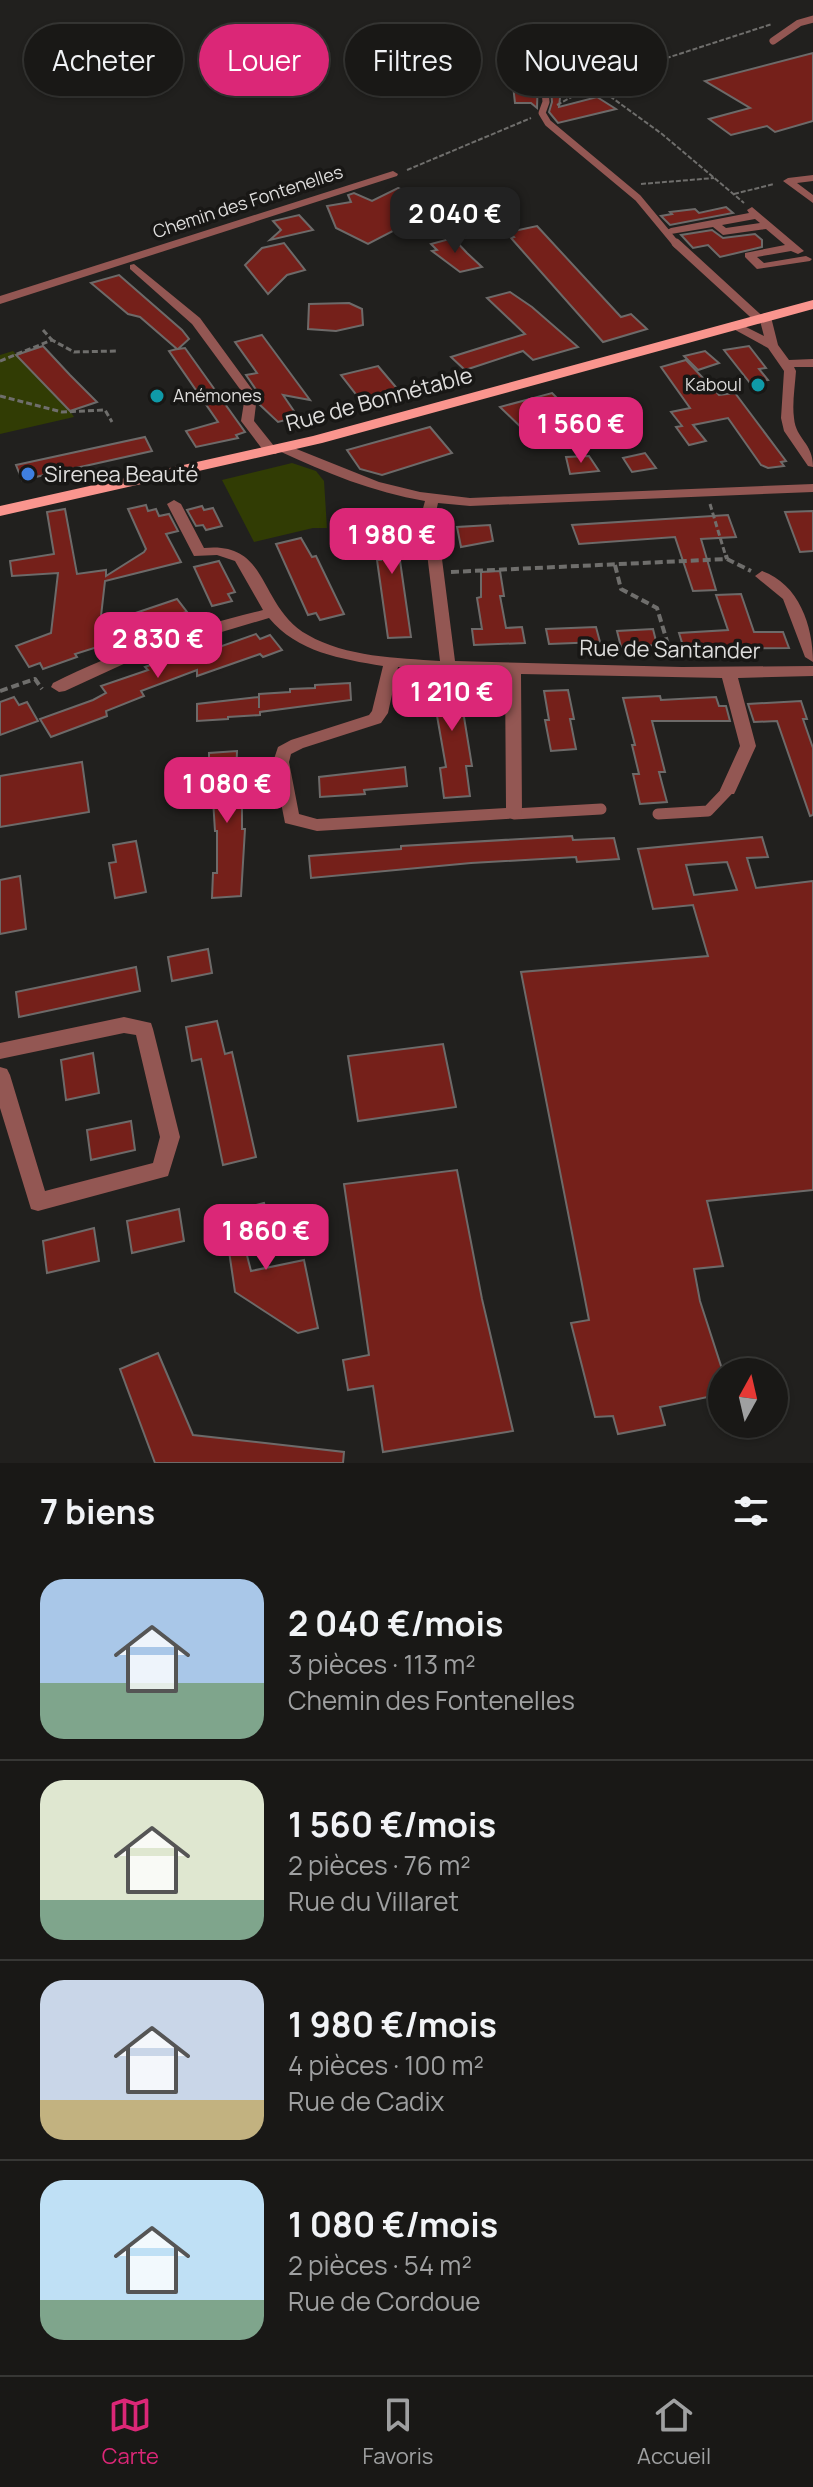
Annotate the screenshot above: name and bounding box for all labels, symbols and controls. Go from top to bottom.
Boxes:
chip: Acheter [24,24,183,96]
chip: Louer [199,24,329,96]
chip: Filtres [345,24,481,96]
chip: Nouveau [497,24,667,96]
street label: Chemin des Fontenelles [150,159,346,243]
pin: 2 040 € [381,187,529,255]
text: 2 040 € [408,195,502,231]
street label: Rue de Bonnétable [282,360,476,438]
place label: Kaboul [685,372,742,396]
marker: Kaboul [749,376,767,394]
place label: Anémones [173,383,262,407]
marker: Anémones [148,387,166,405]
pin: 1 560 € [507,397,655,465]
text: 1 560 € [537,405,625,441]
place label: Sirenea Beauté [44,459,198,489]
marker: Sirenea Beauté [19,465,37,483]
pin: 1 980 € [318,508,466,576]
text: 1 980 € [348,516,436,552]
pin: 2 830 € [84,612,232,680]
text: 2 830 € [112,620,204,656]
street label: Rue de Santander [579,632,761,666]
pin: 1 210 € [378,665,526,733]
text: 1 210 € [410,673,494,709]
pin: 1 080 € [153,757,301,825]
text: 1 080 € [182,765,272,801]
pin: 1 860 € [192,1204,340,1272]
text: 1 860 € [222,1212,310,1248]
north arrow [708,1358,788,1438]
map controls [708,1358,788,1438]
text: 7 biens [40,1488,155,1534]
icon: filters [729,1489,773,1533]
text: 2 040 €/mois [288,1600,503,1646]
icon: home [104,1611,200,1707]
text: 3 pièces · 113 m² [288,1646,476,1682]
text: Chemin des Fontenelles [288,1682,575,1718]
text: 1 560 €/mois [288,1801,496,1847]
icon: home [104,1812,200,1908]
text: 2 pièces · 76 m² [288,1847,471,1883]
text: Rue du Villaret [288,1883,459,1919]
text: 1 980 €/mois [288,2001,497,2047]
icon: home [104,2012,200,2108]
text: 4 pièces · 100 m² [288,2047,484,2083]
text: Rue de Cadix [288,2083,444,2119]
text: 1 080 €/mois [288,2201,498,2247]
icon: home [104,2212,200,2308]
text: 2 pièces · 54 m² [288,2247,472,2283]
text: Rue de Cordoue [288,2283,481,2319]
tab: Carte [102,2393,159,2471]
tab: Favoris [363,2393,433,2471]
tab: Accueil [637,2393,711,2471]

